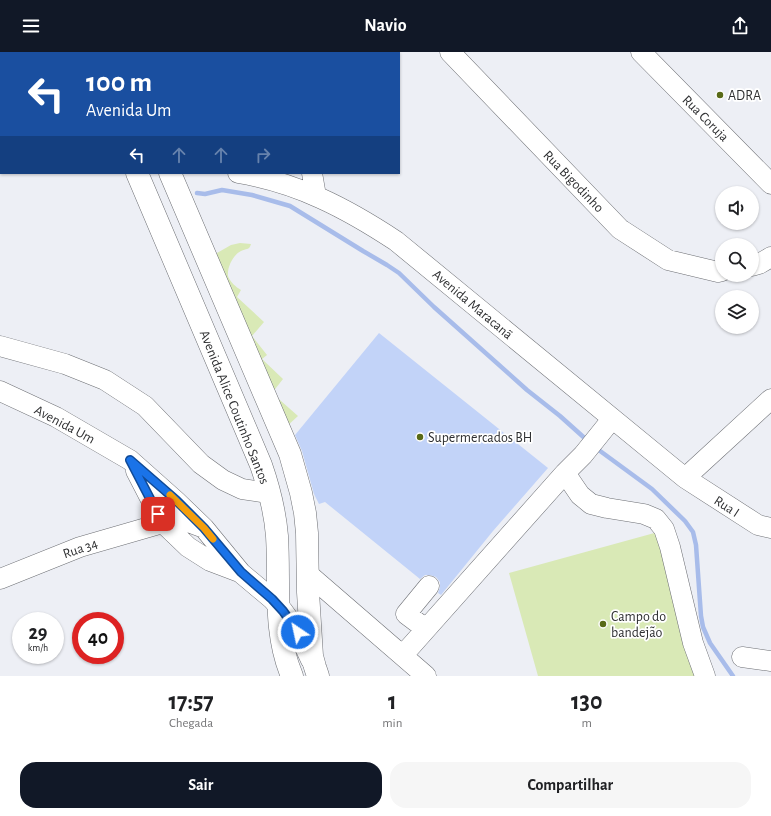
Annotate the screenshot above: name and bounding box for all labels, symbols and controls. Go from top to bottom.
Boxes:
icon: menu [20,15,42,37]
icon: share [729,15,751,37]
text: Navio [364,17,407,35]
icon: left [20,68,72,120]
text: 100 m [86,69,152,97]
place label: ADRA [728,89,761,103]
marker: ADRA [715,90,725,100]
street label: Rua Coruja [679,93,731,145]
text: Avenida Um [86,102,171,120]
icon: left [126,144,148,166]
icon: ahead [168,144,190,166]
icon: ahead [210,144,232,166]
icon: right [252,144,274,166]
street label: Rua Bigodinho [540,148,606,215]
map controls [715,186,759,334]
button: sound [715,186,759,230]
button: search [715,238,759,282]
street label: Avenida Maracanã [430,267,516,343]
button: layers [715,290,759,334]
street label: Avenida Alice Coutinho Santos [197,328,271,486]
street label: Avenida Um [32,403,97,447]
place label: Supermercados BH [428,431,532,445]
marker: Supermercados BH [415,432,425,442]
street label: Rua I [711,494,742,520]
pin [141,497,175,531]
icon: arrive [147,503,169,525]
street label: Rua 34 [61,536,100,561]
place label: Campo do bandejão [611,610,666,640]
position arrow [277,611,319,653]
speed limit sign: 40 [72,612,124,664]
marker: Campo do bandejão [598,619,608,629]
text: 29 [28,623,48,643]
text: km/h [28,643,48,653]
text: 17:57 [168,690,214,714]
text: 1 [388,690,397,714]
text: 130 [571,690,602,714]
text: Chegada [169,717,213,730]
text: min [382,717,402,730]
text: m [582,717,592,730]
button: Sair [20,762,382,808]
button: Compartilhar [390,762,751,808]

